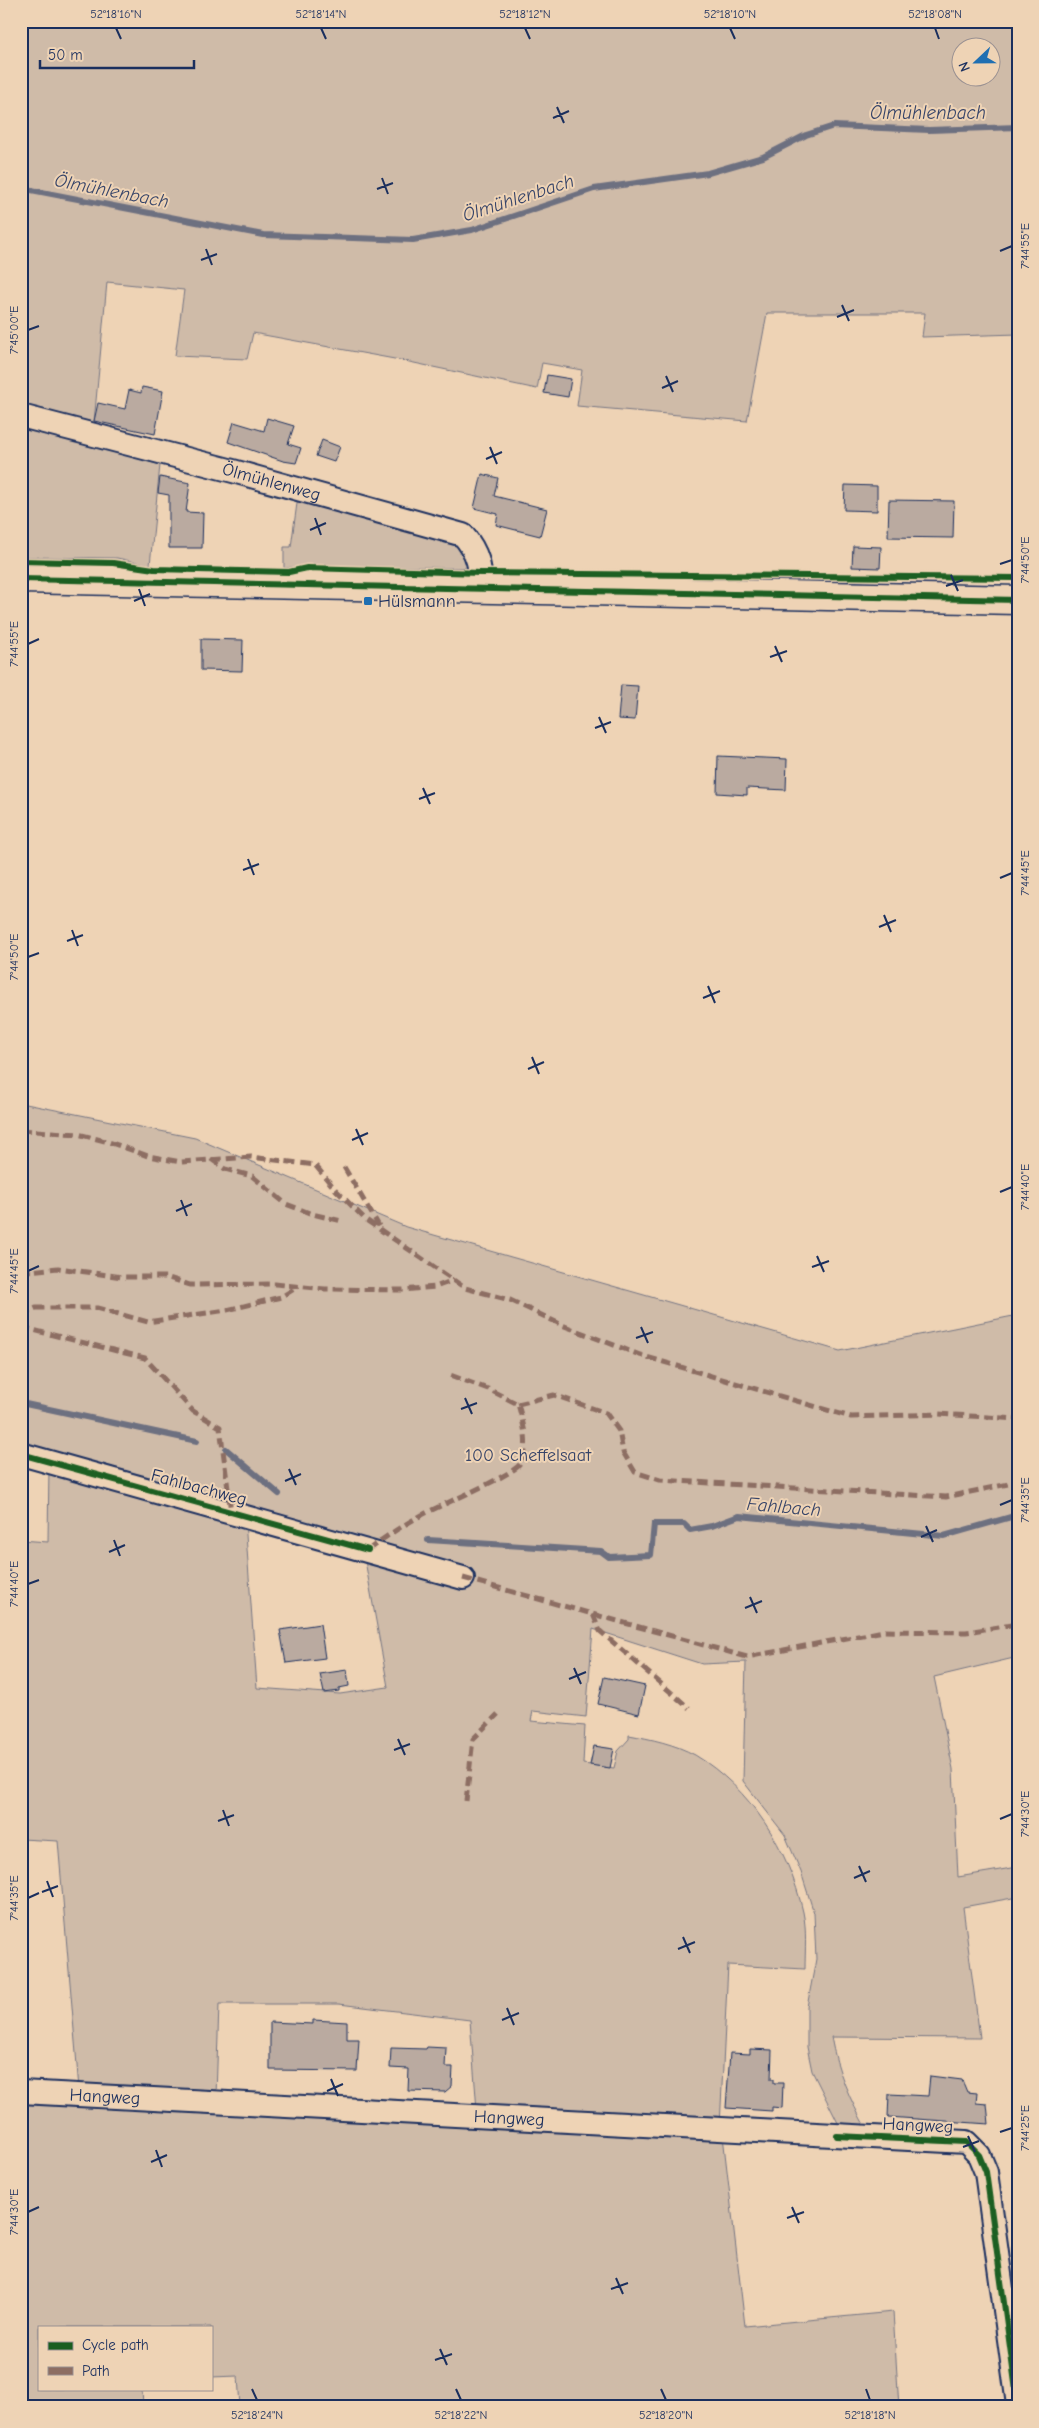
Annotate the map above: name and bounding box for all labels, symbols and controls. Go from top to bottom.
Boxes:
text: 52°18'16"N [90,7,142,21]
text: 52°18'14"N [296,7,346,21]
text: 52°18'12"N [499,7,551,21]
text: 52°18'10"N [704,7,756,21]
text: 52°18'08"N [908,7,962,21]
scale bar [40,38,194,70]
north arrow [952,38,1002,88]
text: 50 m [48,46,83,64]
text: N [955,59,974,74]
water label: Ölmühlenbach [870,102,986,124]
water label: Ölmühlenbach [53,169,171,213]
water label: Ölmühlenbach [460,170,577,226]
text: 7°44'55"E [1018,223,1032,269]
text: 7°45'00"E [7,306,21,354]
street label: Ölmühlenweg [220,459,323,506]
text: 7°44'50"E [1018,537,1032,583]
place label: Hülsmann [378,591,456,612]
marker: Hülsmann [362,595,374,607]
text: 7°44'55"E [7,621,21,667]
text: 7°44'45"E [1018,850,1032,896]
text: 7°44'50"E [7,934,21,980]
text: 7°44'40"E [1018,1164,1032,1210]
text: 7°44'45"E [7,1248,21,1294]
park label: 100 Scheffelsaat [465,1445,592,1466]
street label: Fahlbachweg [149,1465,249,1510]
text: 7°44'35"E [1018,1477,1032,1523]
water label: Fahlbach [746,1493,822,1521]
text: 7°44'40"E [7,1561,21,1607]
text: 7°44'30"E [1018,1791,1032,1837]
text: 7°44'35"E [7,1875,21,1921]
street label: Hangweg [69,2085,141,2109]
text: 7°44'25"E [1018,2105,1032,2151]
street label: Hangweg [473,2106,545,2131]
street label: Hangweg [882,2113,954,2138]
text: 7°44'30"E [7,2189,21,2235]
legend [38,2326,212,2390]
text: Cycle path [82,2336,149,2354]
text: Path [82,2362,110,2380]
text: 52°18'24"N [231,2408,283,2422]
text: 52°18'22"N [435,2408,487,2422]
text: 52°18'20"N [639,2408,693,2422]
text: 52°18'18"N [844,2408,896,2422]

